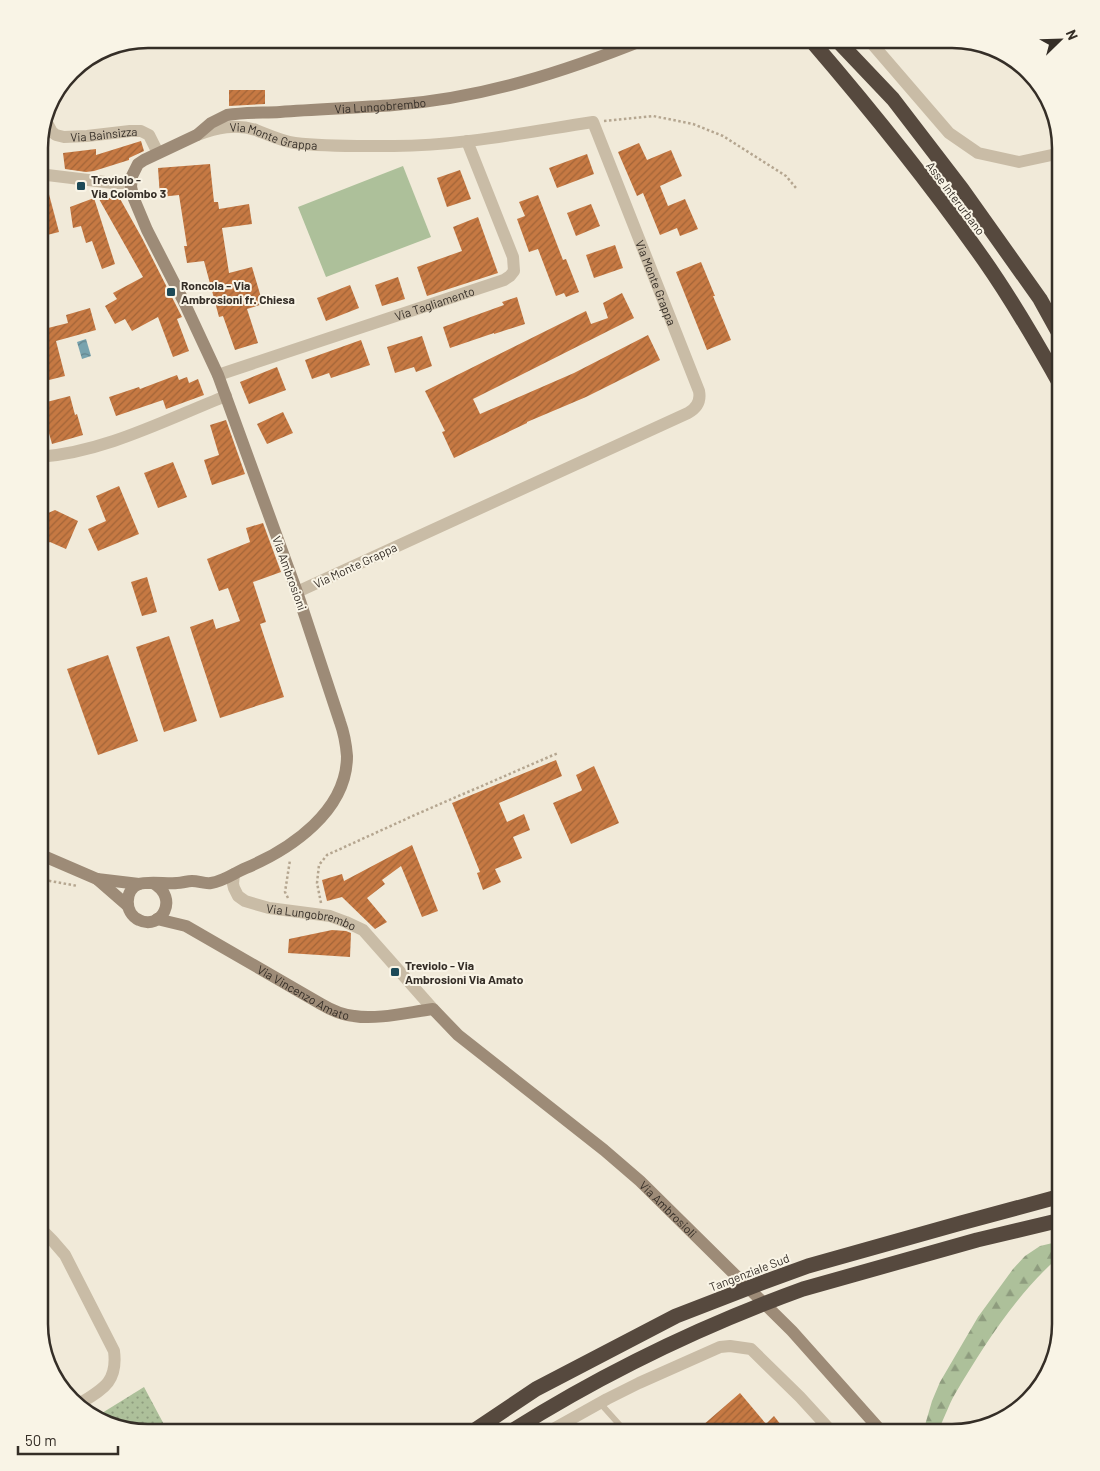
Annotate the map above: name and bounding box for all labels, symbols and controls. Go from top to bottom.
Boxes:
north arrow [1035,15,1085,65]
text: N [1063,27,1082,42]
street label: Via Lungobrembo [334,95,427,116]
street label: Via Monte Grappa [229,120,318,152]
street label: Via Bainsizza [70,124,137,144]
street label: Asse Interurbano [924,158,988,238]
place label: Treviolo - Via Colombo 3 [91,172,166,200]
marker: Treviolo - Via Colombo 3 [75,180,87,192]
street label: Via Monte Grappa [633,238,679,327]
place label: Roncola - Via Ambrosioni fr. Chiesa [181,278,295,306]
street label: Via Tagliamento [393,283,476,323]
marker: Roncola - Via Ambrosioni fr. Chiesa [165,286,177,298]
street label: Via Ambrosioni [270,534,310,612]
street label: Via Monte Grappa [311,540,399,590]
street label: Via Lungobrembo [266,901,358,933]
place label: Treviolo - Via Ambrosioni Via Amato [405,958,524,986]
street label: Via Vincenzo Amato [255,962,351,1022]
marker: Treviolo - Via Ambrosioni Via Amato [389,966,401,978]
street label: Via Ambrosioli [637,1178,700,1240]
street label: Tangenziale Sud [707,1250,791,1294]
scale bar [18,1424,118,1456]
text: 50 m [25,1431,57,1449]

